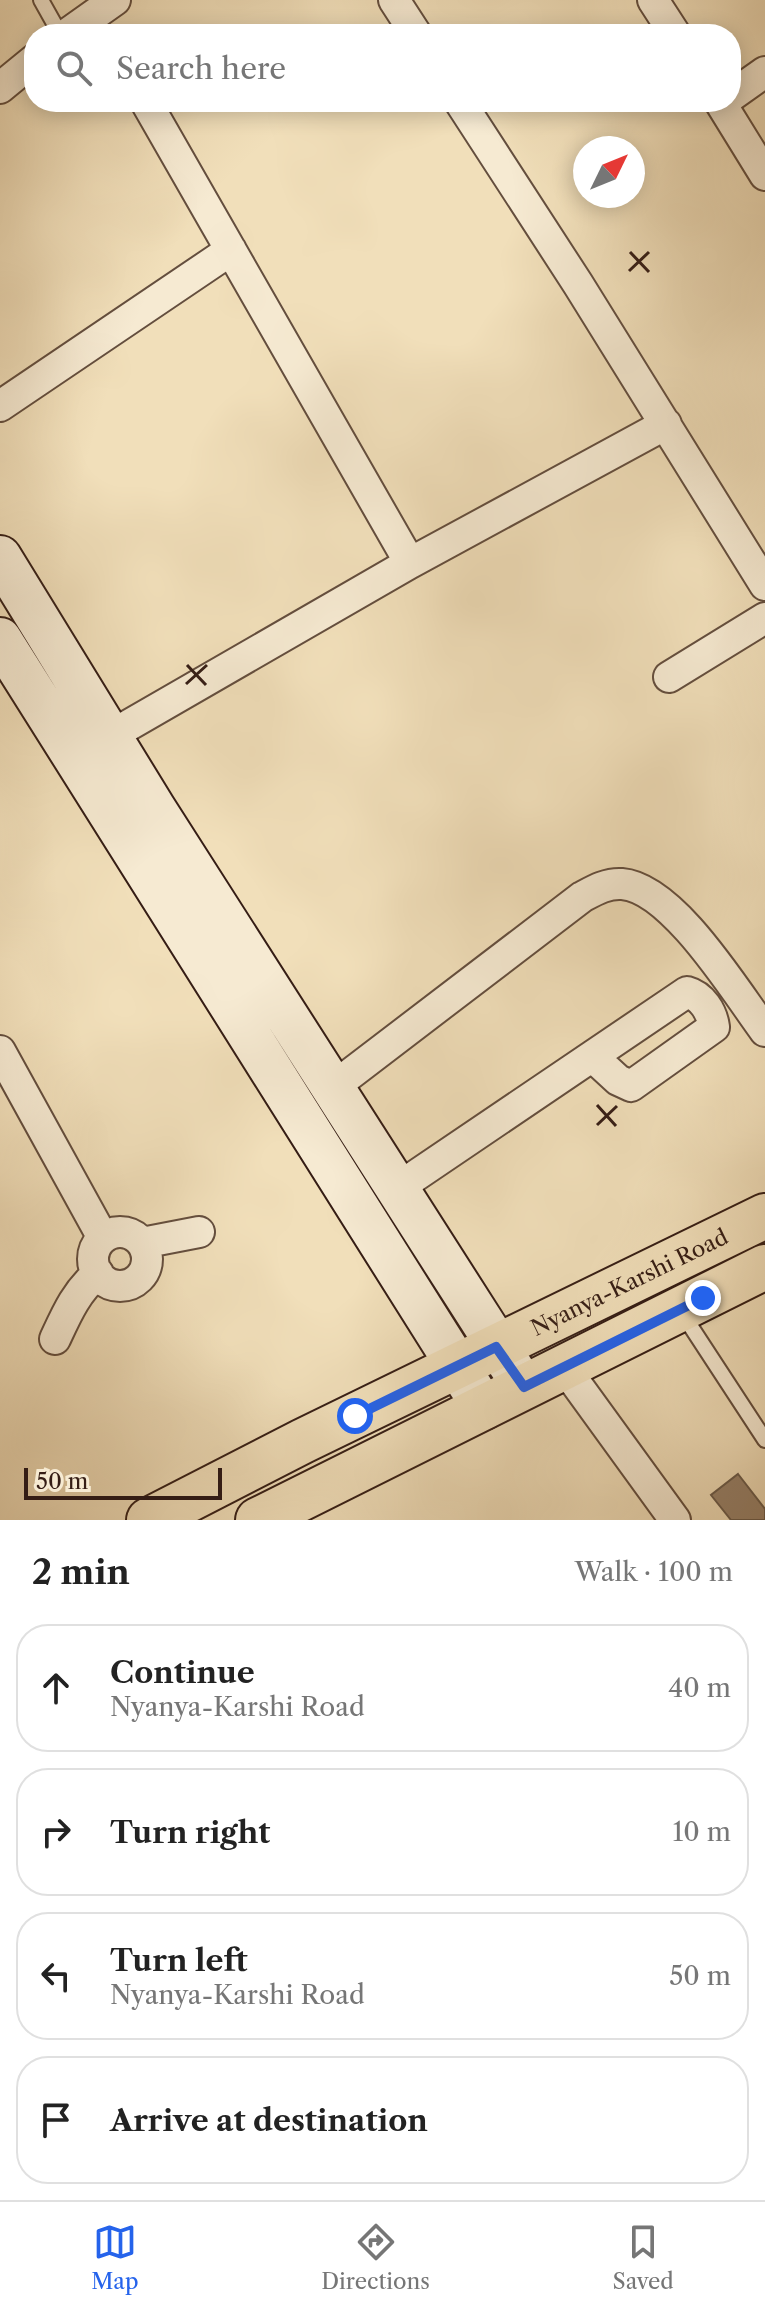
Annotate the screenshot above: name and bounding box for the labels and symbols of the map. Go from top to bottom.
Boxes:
north arrow [573,136,645,208]
street label: Nyanya-Karshi Road [527,1223,732,1342]
route end [685,1280,721,1316]
route start [337,1398,373,1434]
scale bar [24,1464,222,1500]

